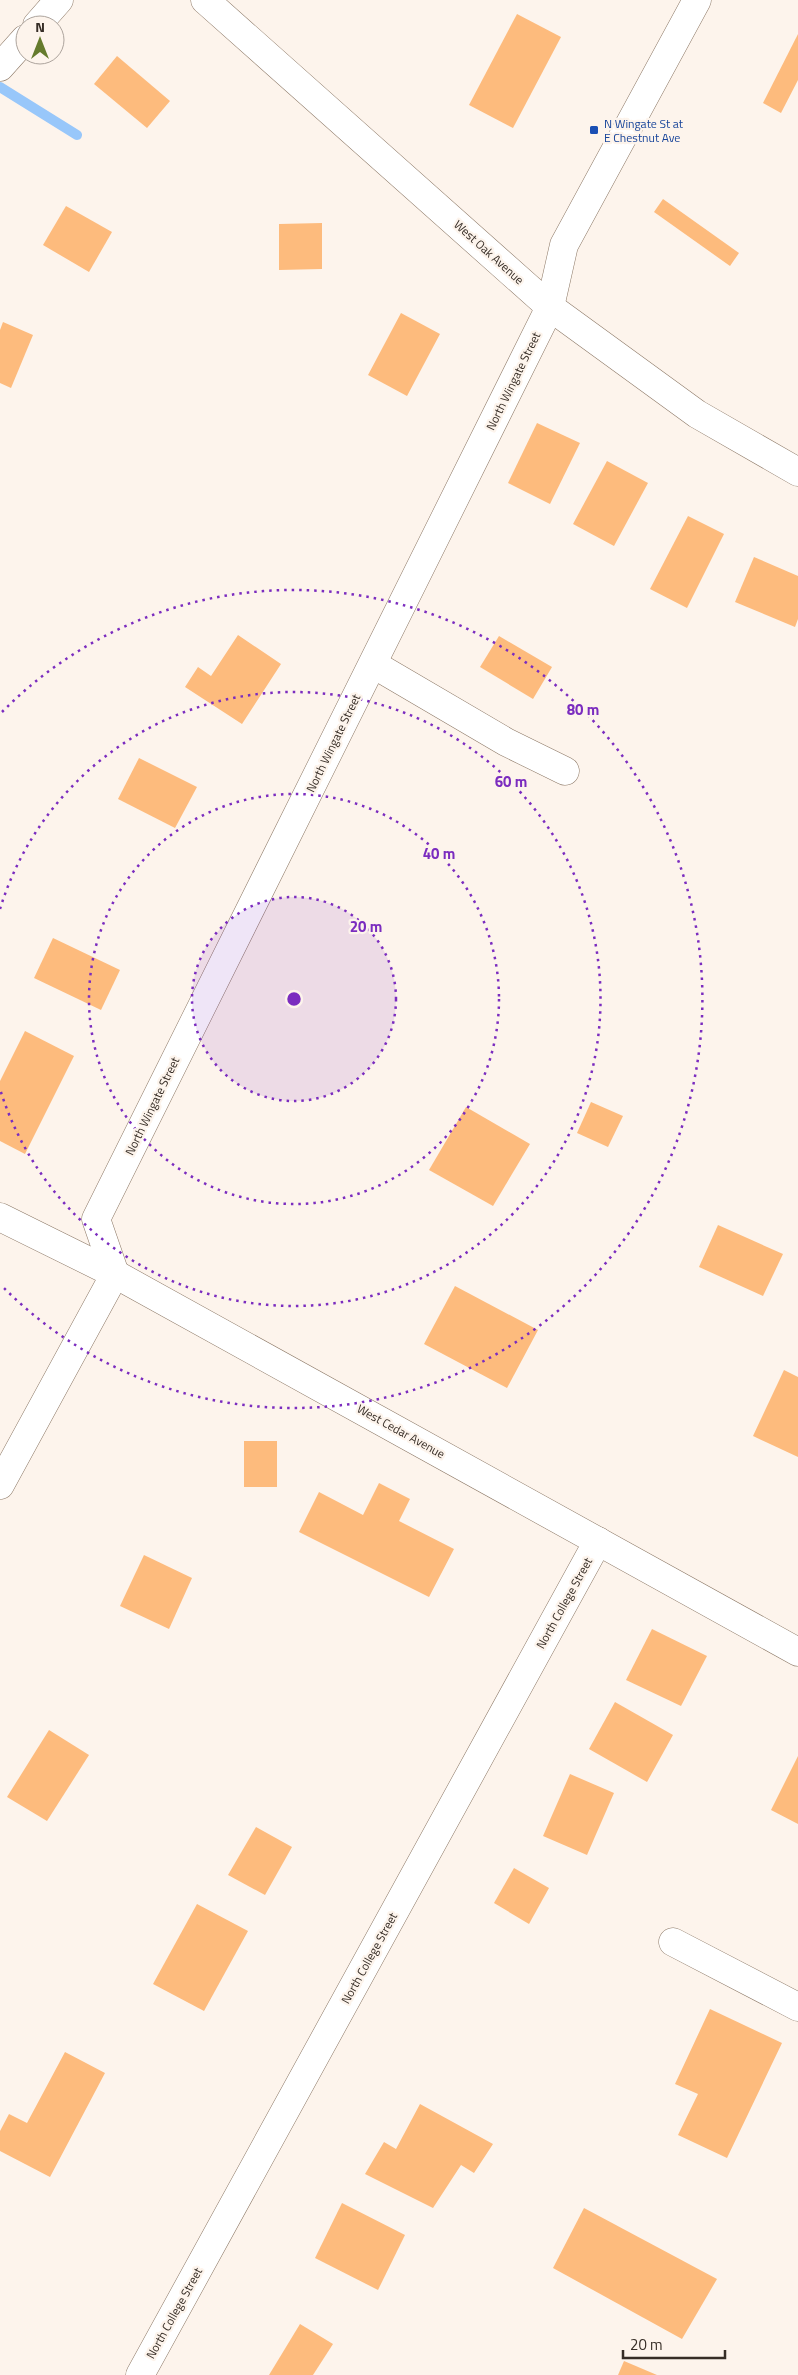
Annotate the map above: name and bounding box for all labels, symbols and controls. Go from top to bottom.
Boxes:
north arrow [15,15,65,65]
text: N [35,16,45,37]
place label: N Wingate St at E Chestnut Ave [604,114,684,147]
marker: N Wingate St at E Chestnut Ave [588,124,600,136]
street label: West Oak Avenue [450,215,528,289]
street label: North Wingate Street [481,328,545,434]
street label: North Wingate Street [301,690,365,796]
text: 80 m [567,698,599,721]
text: 60 m [495,770,527,793]
text: 40 m [423,842,455,865]
text: 20 m [350,915,382,938]
centre of rings [285,990,303,1008]
street label: North Wingate Street [120,1053,184,1159]
street label: West Cedar Avenue [354,1399,448,1463]
street label: North College Street [531,1553,597,1652]
street label: North College Street [336,1908,402,2007]
street label: North College Street [141,2263,207,2362]
scale bar [623,2328,726,2360]
text: 20 m [630,2333,663,2356]

